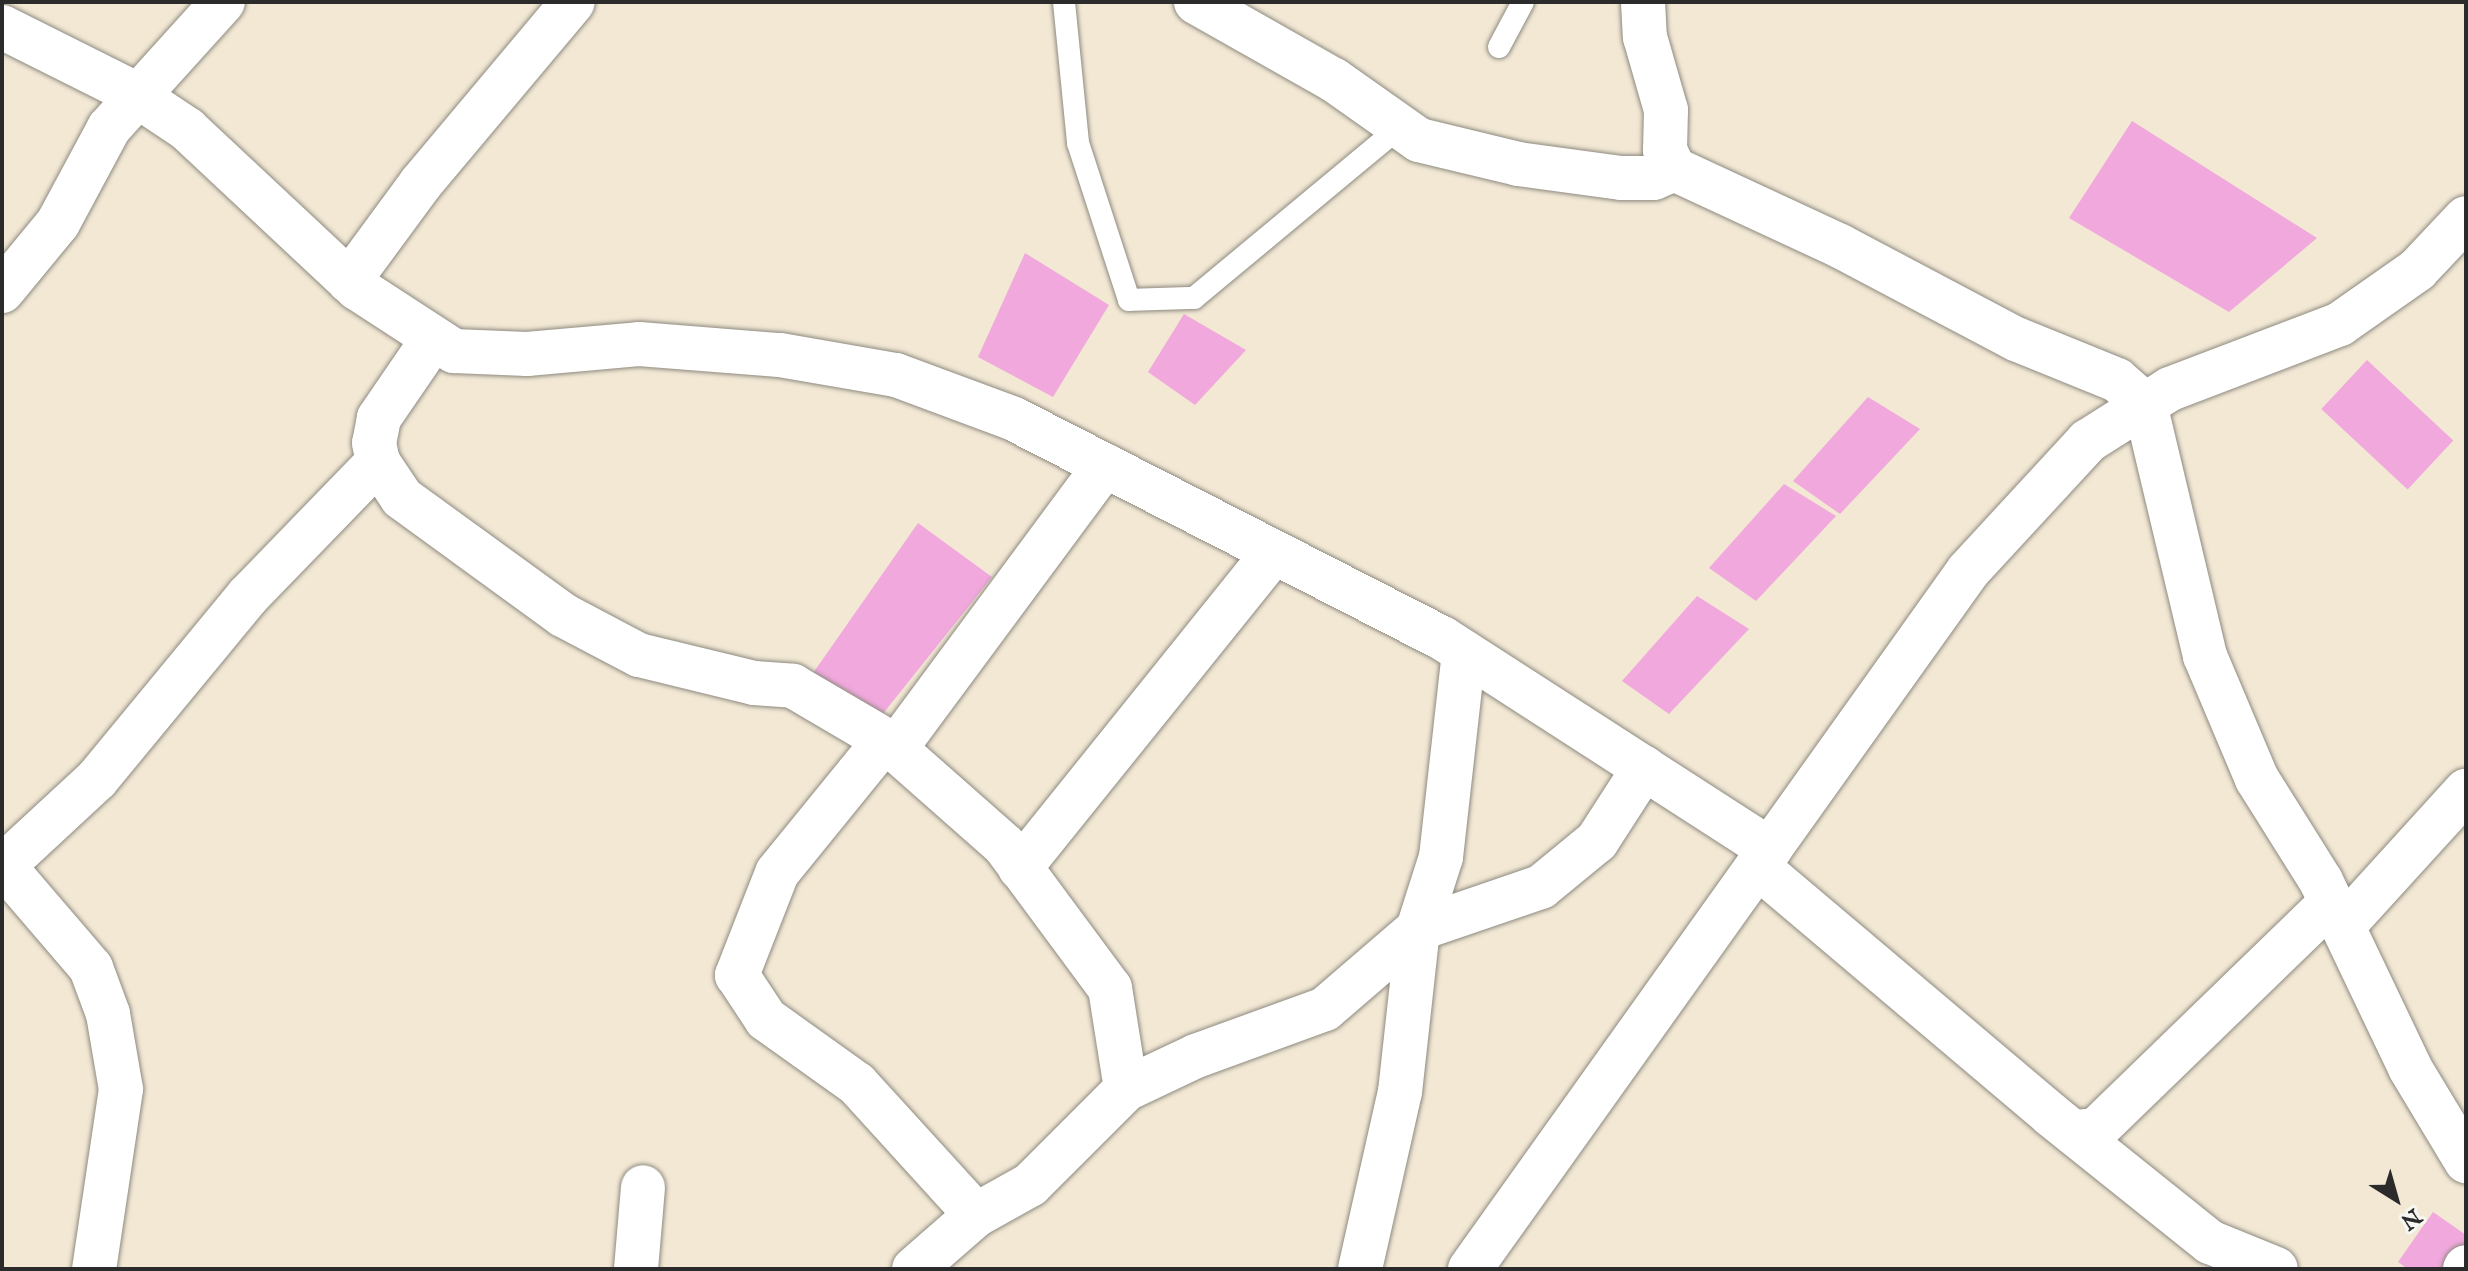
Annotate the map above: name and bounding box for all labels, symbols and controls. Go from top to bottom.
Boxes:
north arrow [2356,1159,2436,1239]
text: N [2394,1201,2426,1235]

